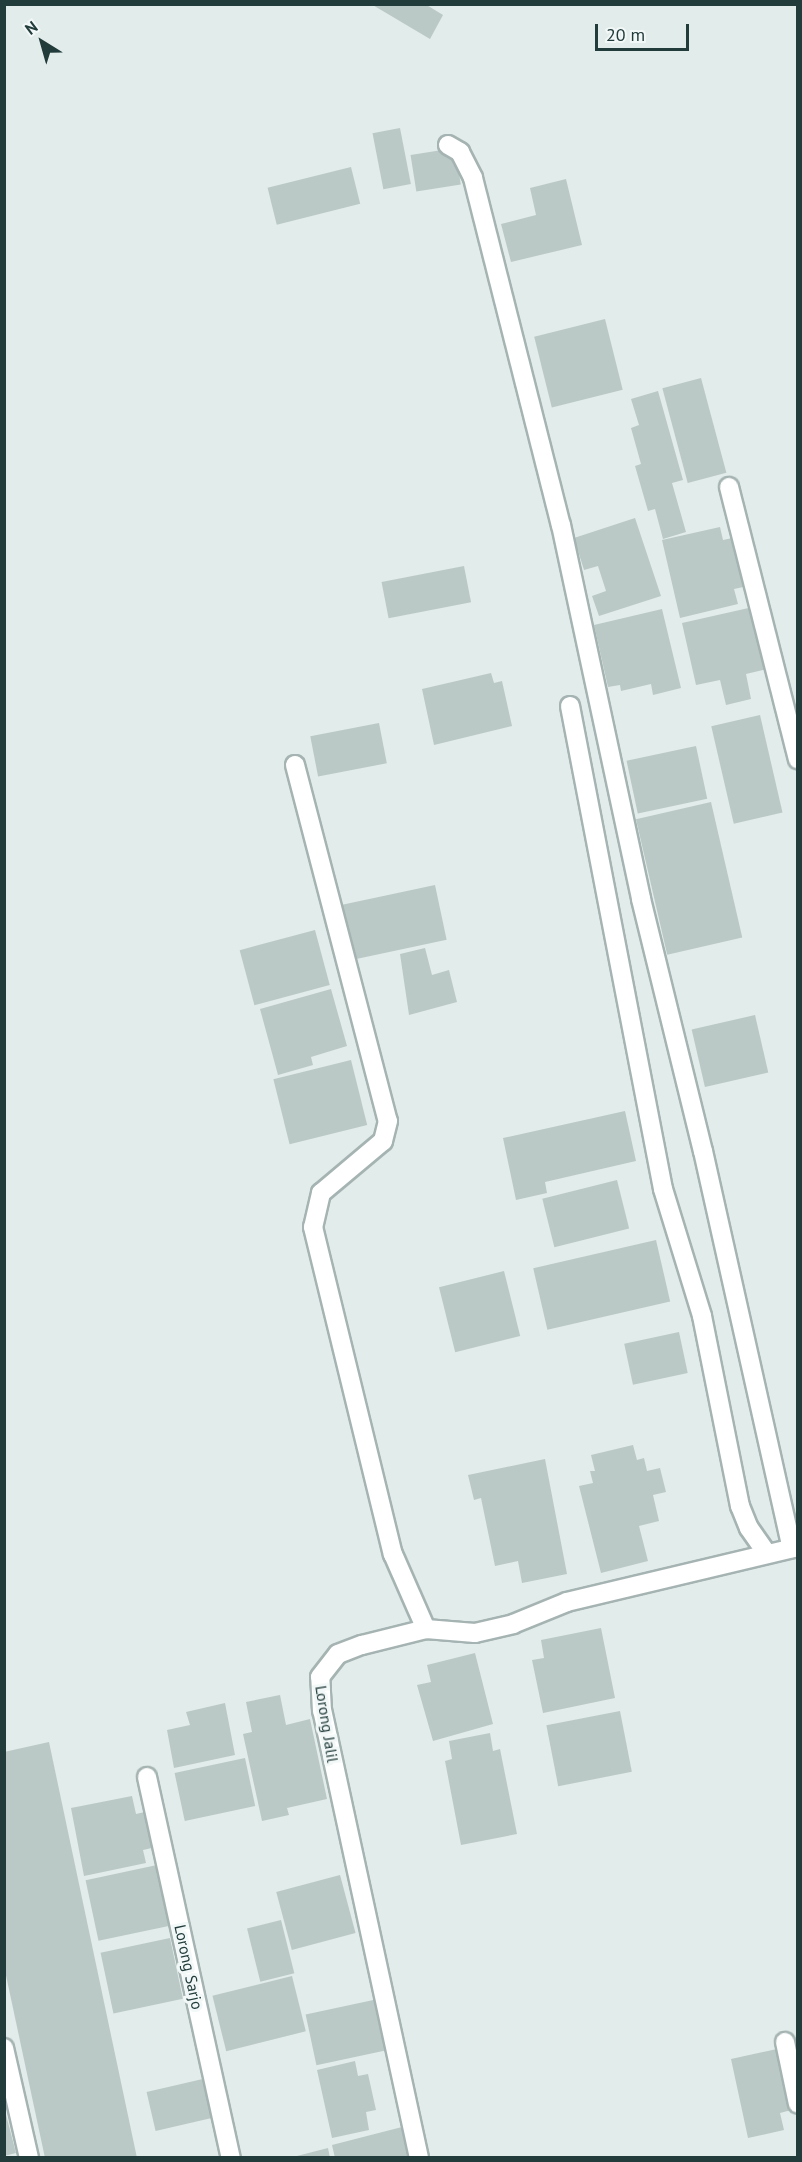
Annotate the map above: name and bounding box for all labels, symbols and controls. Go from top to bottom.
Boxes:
north arrow [12,12,72,72]
scale bar [598,12,692,50]
text: N [21,16,41,39]
text: 20 m [606,23,645,46]
street label: Lorong Jalil [311,1684,343,1764]
street label: Lorong Sarjo [171,1923,207,2011]

